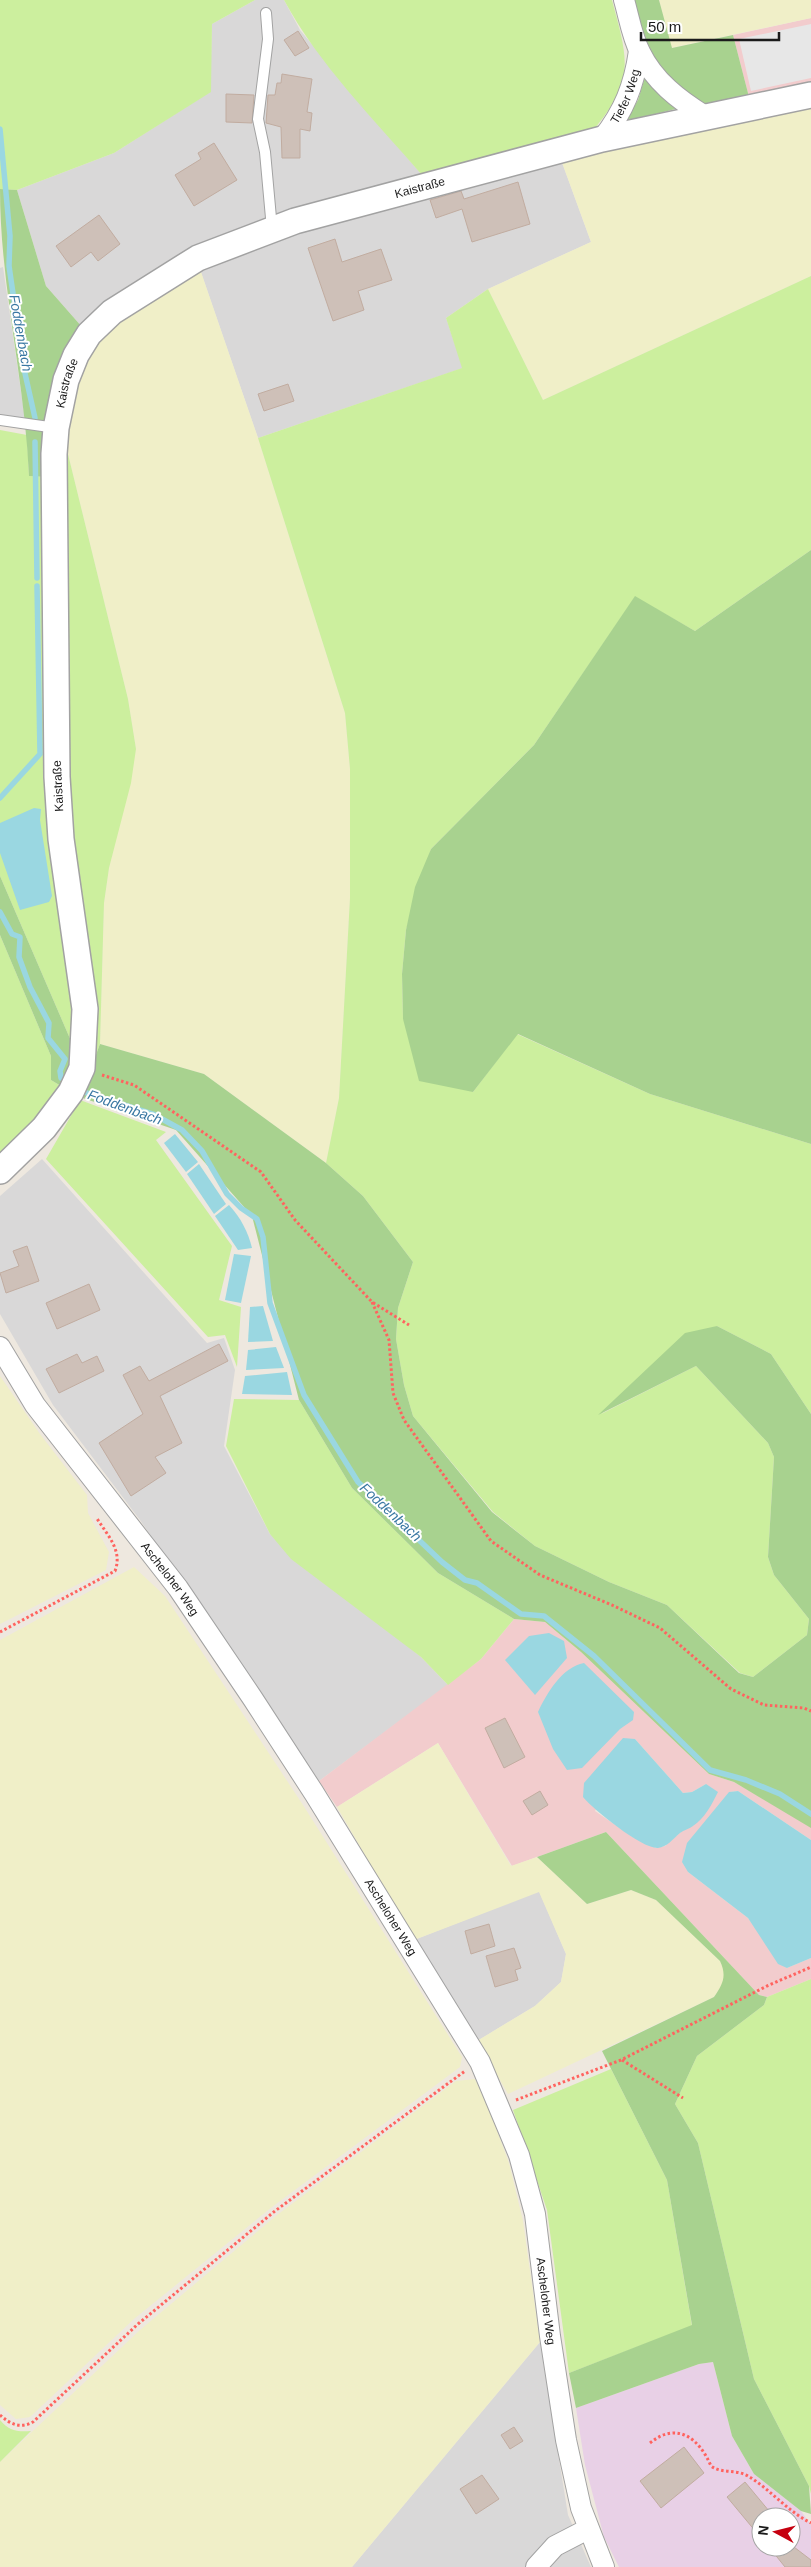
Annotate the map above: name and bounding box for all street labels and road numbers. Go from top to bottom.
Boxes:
street label: Tiefer Weg [608,68,643,126]
street label: Kaistraße [393,174,447,201]
street label: Kaistraße [53,356,81,409]
street label: Kaistraße [50,760,66,812]
street label: Ascheloher Weg [138,1540,202,1618]
street label: Ascheloher Weg [362,1876,420,1958]
street label: Ascheloher Weg [533,2257,558,2346]

